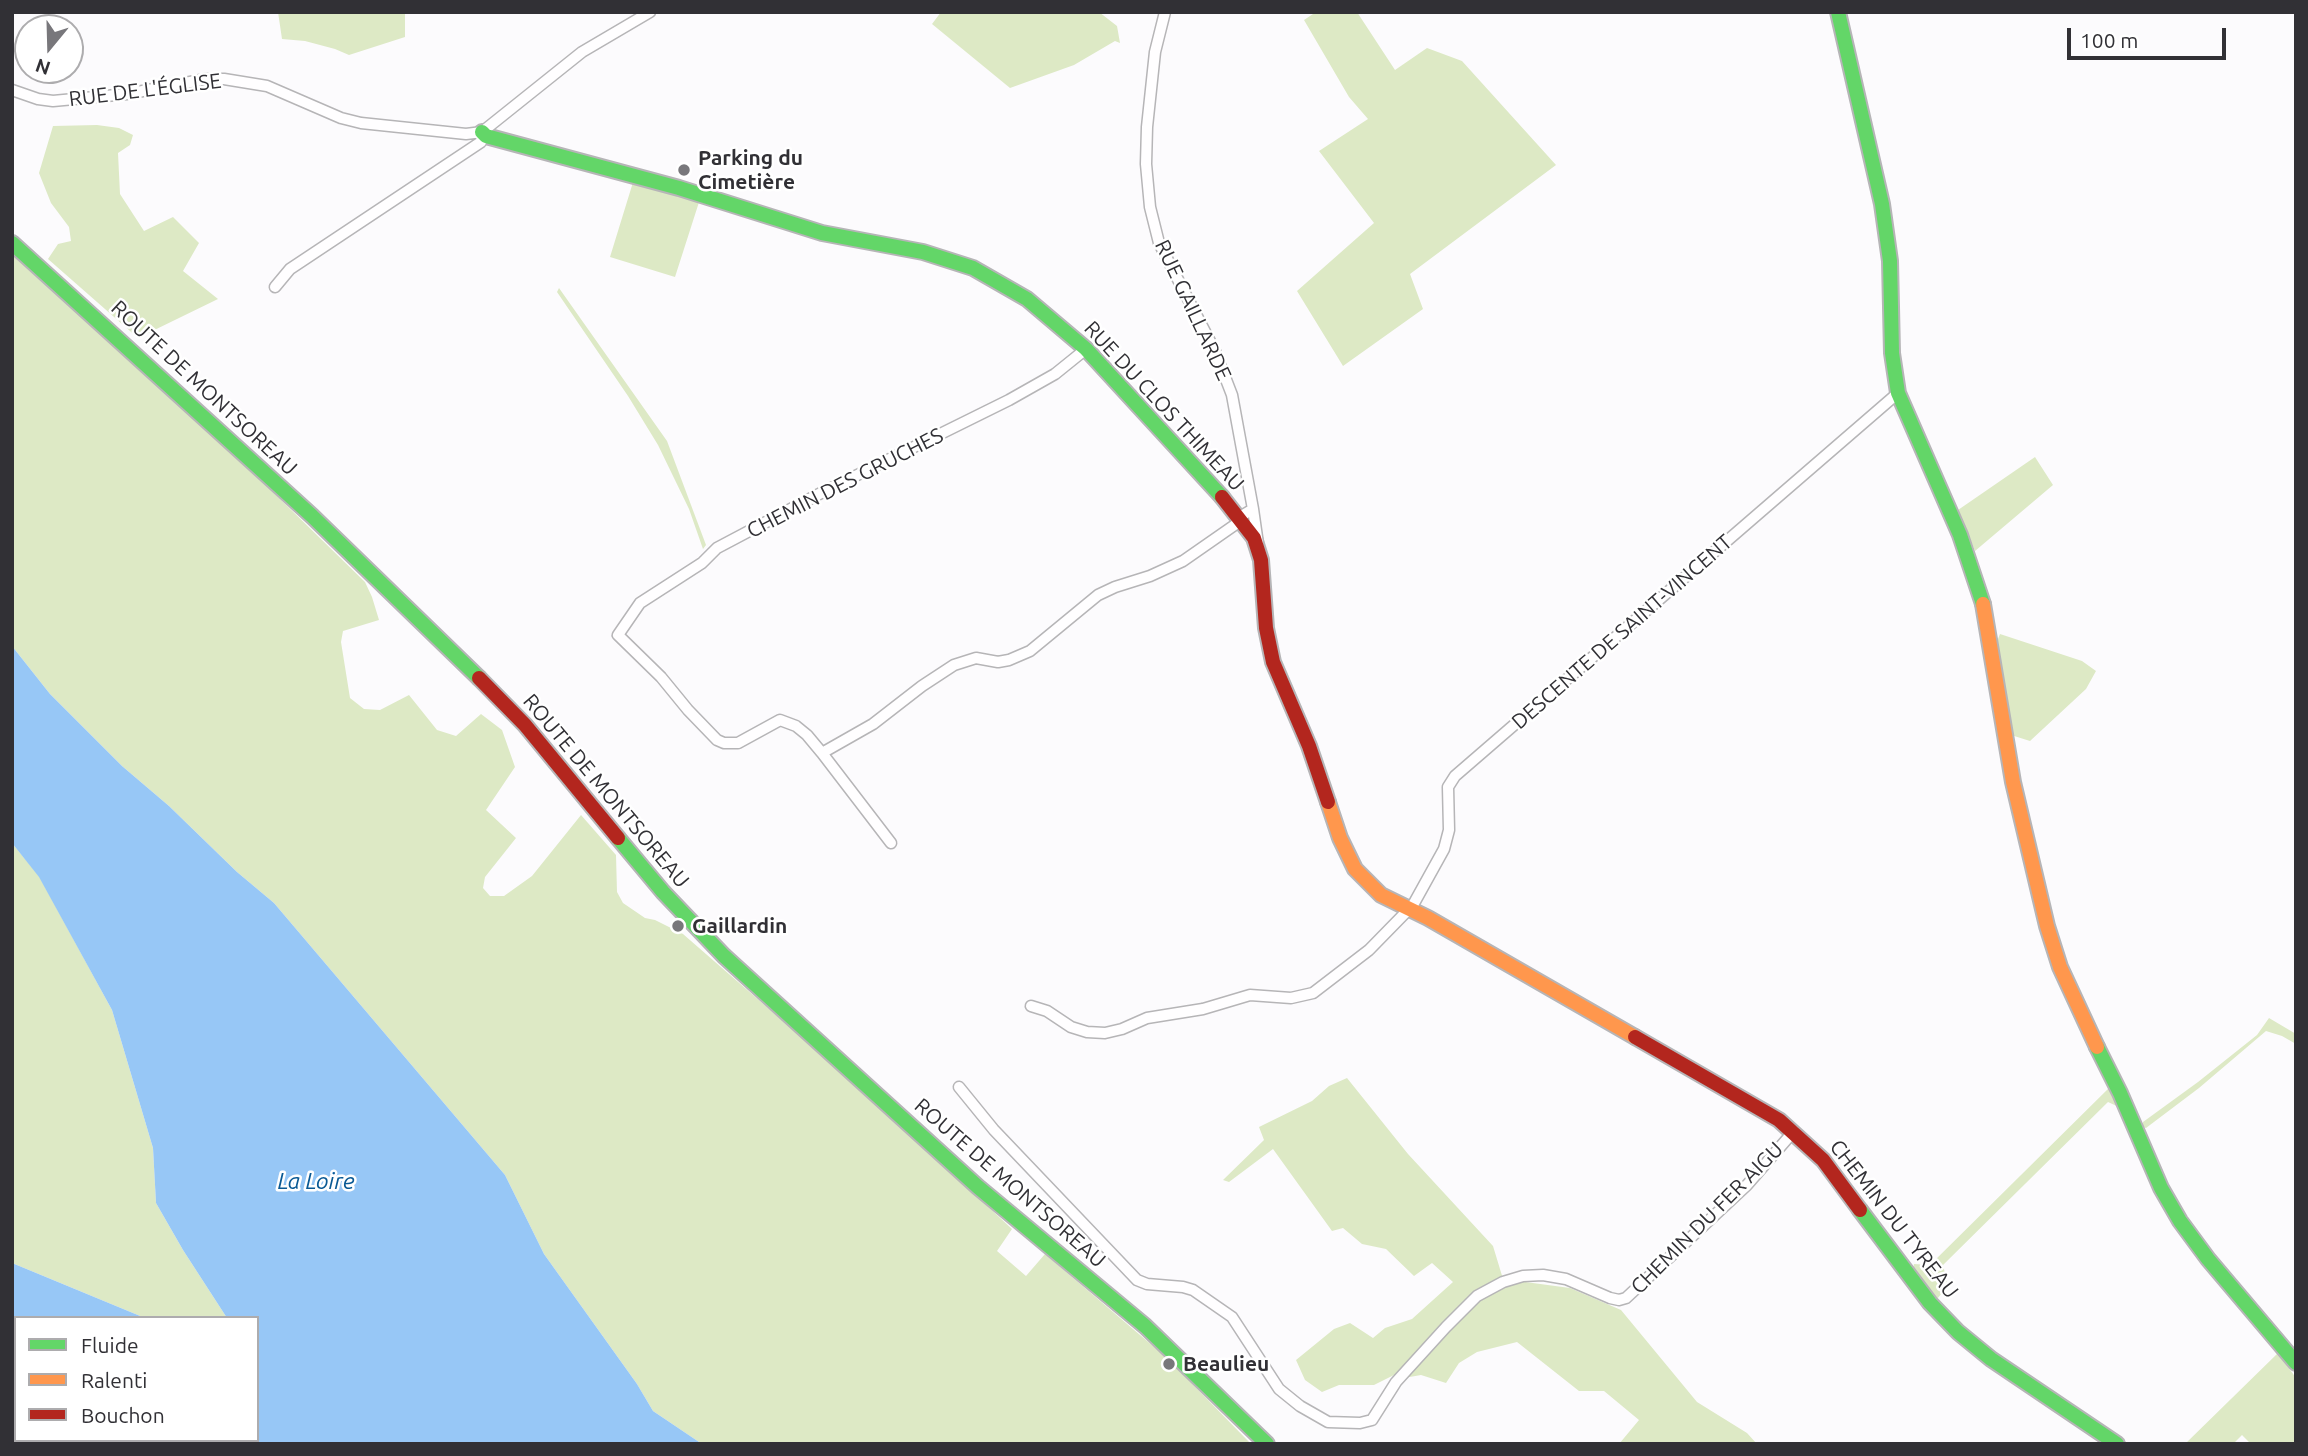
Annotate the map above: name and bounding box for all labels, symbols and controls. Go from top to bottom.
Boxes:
north arrow [14,14,84,84]
scale bar [2070,14,2229,58]
text: 100 m [2080,28,2138,52]
text: N [33,54,53,80]
street label: RUE DE L'ÉGLISE [67,68,223,112]
place label: Parking du Cimetière [698,145,803,195]
marker: Parking du Cimetière [676,162,692,178]
street label: RUE GAILLARDE [1149,236,1237,384]
street label: ROUTE DE MONTSOREAU [106,295,302,481]
street label: RUE DU CLOS THIMEAU [1079,316,1249,496]
street label: CHEMIN DES GRUCHES [743,423,947,543]
street label: DESCENTE DE SAINT-VINCENT [1507,529,1737,735]
street label: ROUTE DE MONTSOREAU [518,689,694,893]
place label: Gaillardin [692,913,787,939]
marker: Gaillardin [670,918,686,934]
street label: ROUTE DE MONTSOREAU [909,1093,1111,1273]
street label: CHEMIN DU TYREAU [1824,1135,1964,1303]
street label: CHEMIN DU FER AIGU [1626,1137,1788,1299]
water label: La Loire [277,1167,355,1195]
legend [14,1316,259,1442]
text: Fluide [81,1333,139,1357]
place label: Beaulieu [1183,1351,1269,1377]
marker: Beaulieu [1161,1356,1177,1372]
text: Ralenti [81,1368,147,1392]
text: Bouchon [81,1403,165,1427]

